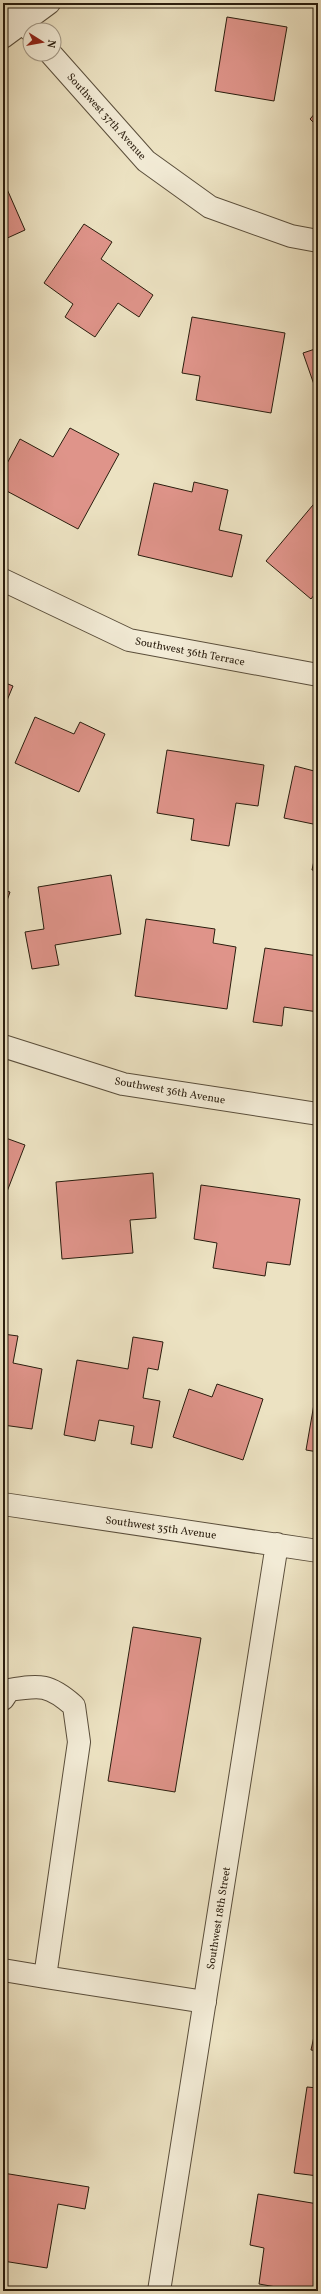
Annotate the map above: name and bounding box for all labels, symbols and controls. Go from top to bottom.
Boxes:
north arrow [22,22,62,62]
text: N [42,38,58,49]
street label: Southwest 37th Avenue [63,70,149,164]
street label: Southwest 36th Terrace [133,634,246,670]
street label: Southwest 36th Avenue [113,1074,226,1109]
street label: Southwest 35th Avenue [104,1513,217,1544]
street label: Southwest 18th Street [204,1866,235,1971]

